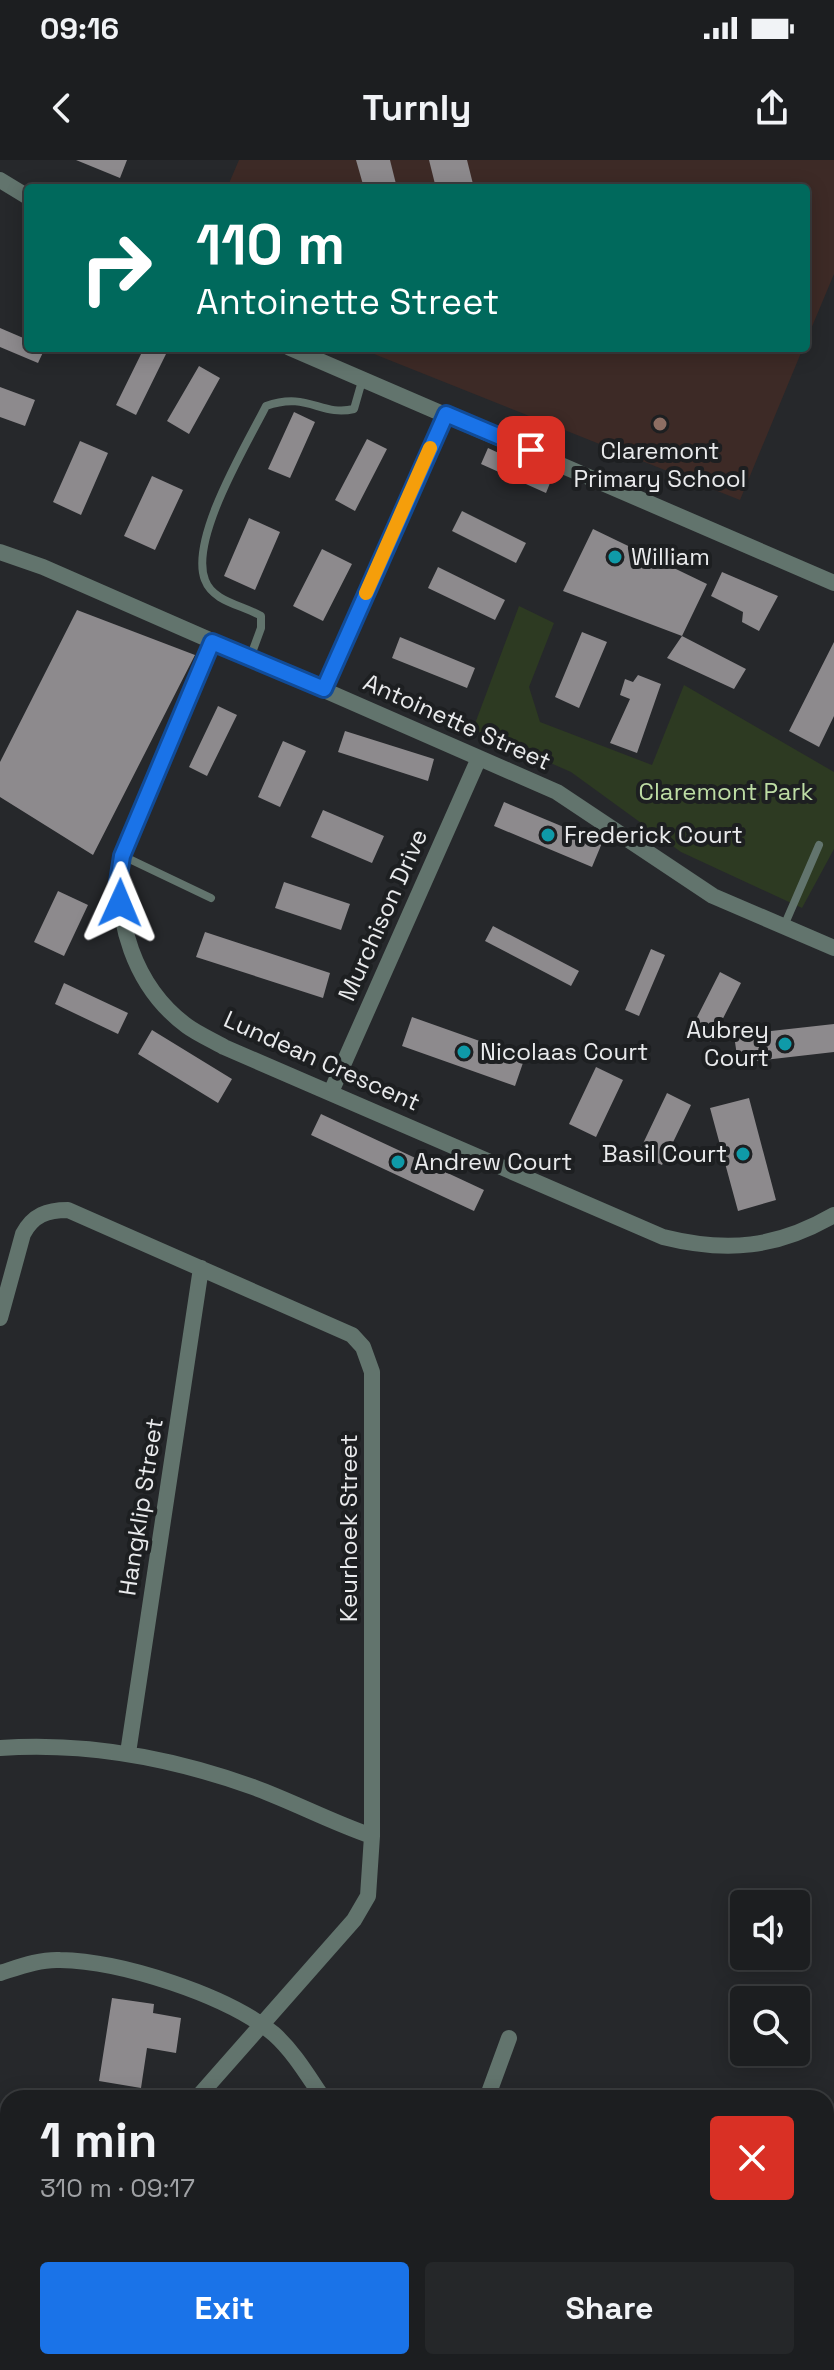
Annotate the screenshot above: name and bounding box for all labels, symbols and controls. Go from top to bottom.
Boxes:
text: 09:16 [40,9,119,48]
text: Turnly [363,85,471,131]
icon: back [40,86,84,130]
icon: share [750,86,794,130]
text: 110 m [196,209,345,280]
icon: right [64,216,168,320]
text: Antoinette Street [196,279,499,325]
marker: Claremont Primary School [651,415,669,433]
pin [497,416,565,484]
icon: arrive [509,428,553,472]
place label: Claremont Primary School [574,435,747,494]
place label: William [631,541,710,572]
marker: William [606,548,624,566]
street label: Antoinette Street [359,666,556,777]
park label: Claremont Park [639,776,814,807]
place label: Frederick Court [564,819,743,850]
street label: Murchison Drive [331,824,434,1006]
marker: Frederick Court [539,826,557,844]
position arrow [78,861,162,945]
street label: Lundean Crescent [219,1003,425,1118]
place label: Aubrey Court [686,1014,769,1073]
marker: Aubrey Court [776,1035,794,1053]
place label: Nicolaas Court [480,1036,648,1067]
marker: Nicolaas Court [455,1043,473,1061]
place label: Basil Court [602,1138,727,1169]
marker: Basil Court [734,1145,752,1163]
place label: Andrew Court [414,1146,572,1177]
marker: Andrew Court [389,1153,407,1171]
street label: Hangklip Street [111,1416,170,1598]
street label: Keurhoek Street [333,1434,364,1622]
map controls [730,1890,810,2066]
button: sound [730,1890,810,1970]
button: search [730,1986,810,2066]
text: 1 min [40,2110,157,2171]
button: close [710,2116,794,2200]
text: 310 m · 09:17 [40,2171,195,2205]
button: Exit [40,2262,409,2354]
button: Share [425,2262,794,2354]

